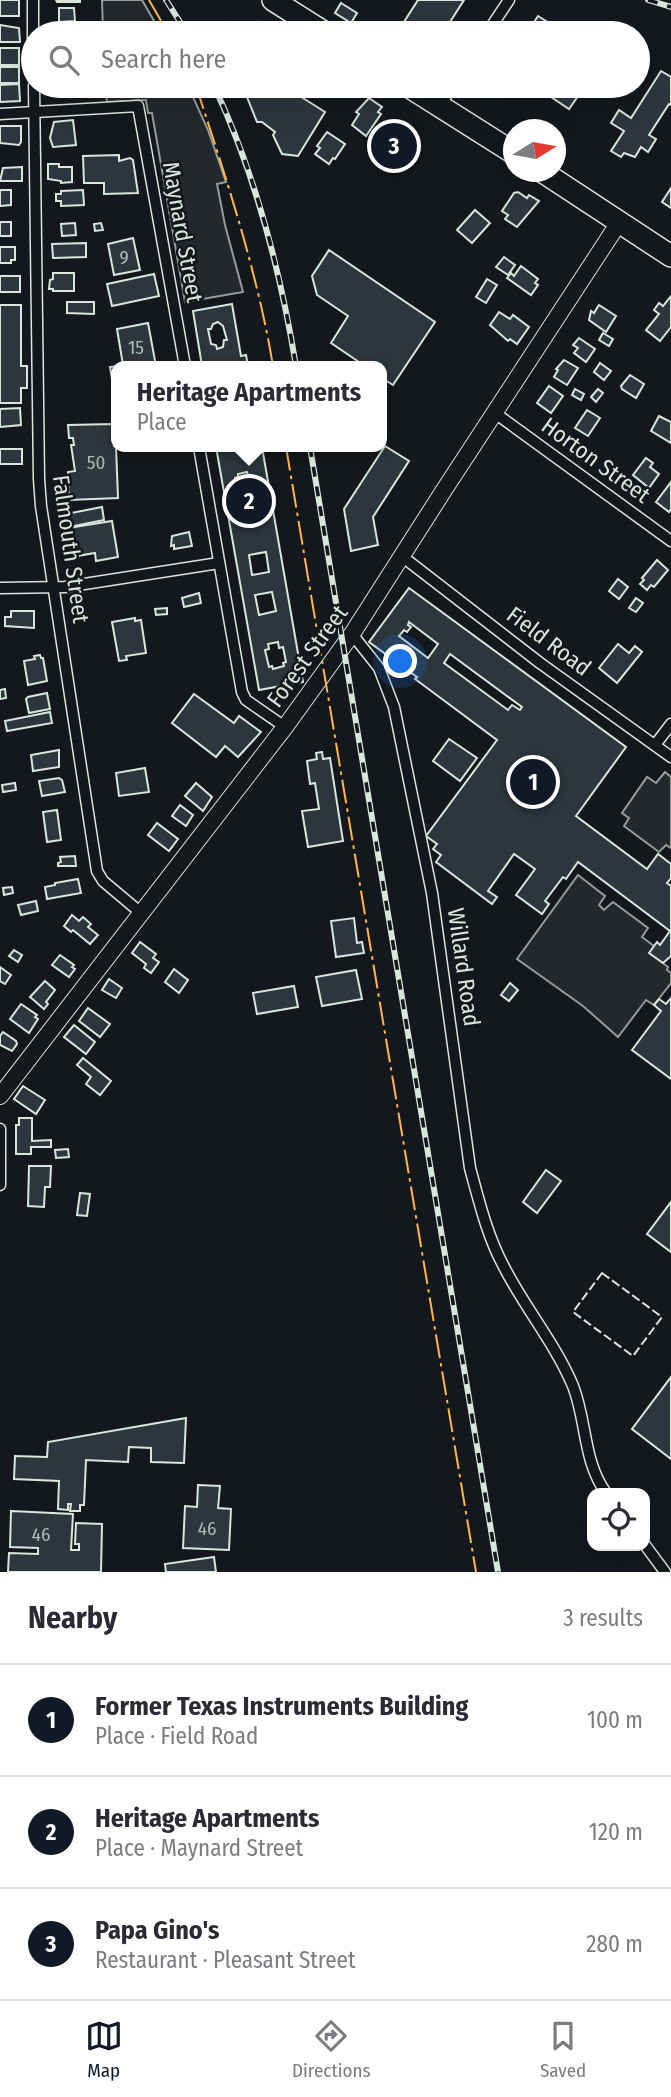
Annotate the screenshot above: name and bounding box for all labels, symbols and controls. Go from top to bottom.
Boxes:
search box [21,21,650,98]
icon: search [45,41,83,79]
text: Search here [101,44,226,75]
north arrow [503,119,566,182]
pin: 3 [371,120,417,172]
street label: Maynard Street [157,159,209,305]
house number: 9 [119,246,129,269]
house number: 15 [128,336,144,359]
popup [111,361,387,452]
text: Heritage Apartments [137,377,361,408]
text: Place [137,408,187,436]
street label: Horton Street [536,411,656,509]
house number: 50 [87,451,105,474]
street label: Falmouth Street [47,473,95,625]
pin: 2 [226,475,272,527]
street label: Forest Street [261,599,354,713]
street label: Field Road [501,600,597,682]
your location [383,644,417,678]
pin: 1 [510,756,556,808]
street label: Willard Road [442,906,486,1028]
map controls [587,1488,650,1551]
button: locate [587,1488,650,1551]
house number: 46 [198,1517,216,1540]
house number: 46 [32,1523,50,1546]
text: Nearby [28,1600,117,1636]
text: 3 results [563,1604,643,1632]
text: Former Texas Instruments Building [95,1691,468,1722]
text: 1 [46,1706,56,1734]
text: 100 m [587,1706,643,1734]
text: Place · Field Road [95,1722,258,1750]
text: Heritage Apartments [95,1803,319,1834]
text: 2 [46,1818,56,1846]
text: 120 m [589,1818,643,1846]
text: Place · Maynard Street [95,1834,303,1862]
text: Papa Gino's [95,1915,219,1946]
text: 3 [46,1930,56,1958]
text: 280 m [586,1930,643,1958]
text: Restaurant · Pleasant Street [95,1946,356,1974]
tab: Map [85,2017,123,2082]
tab: Directions [292,2017,371,2082]
tab: Saved [540,2017,586,2082]

